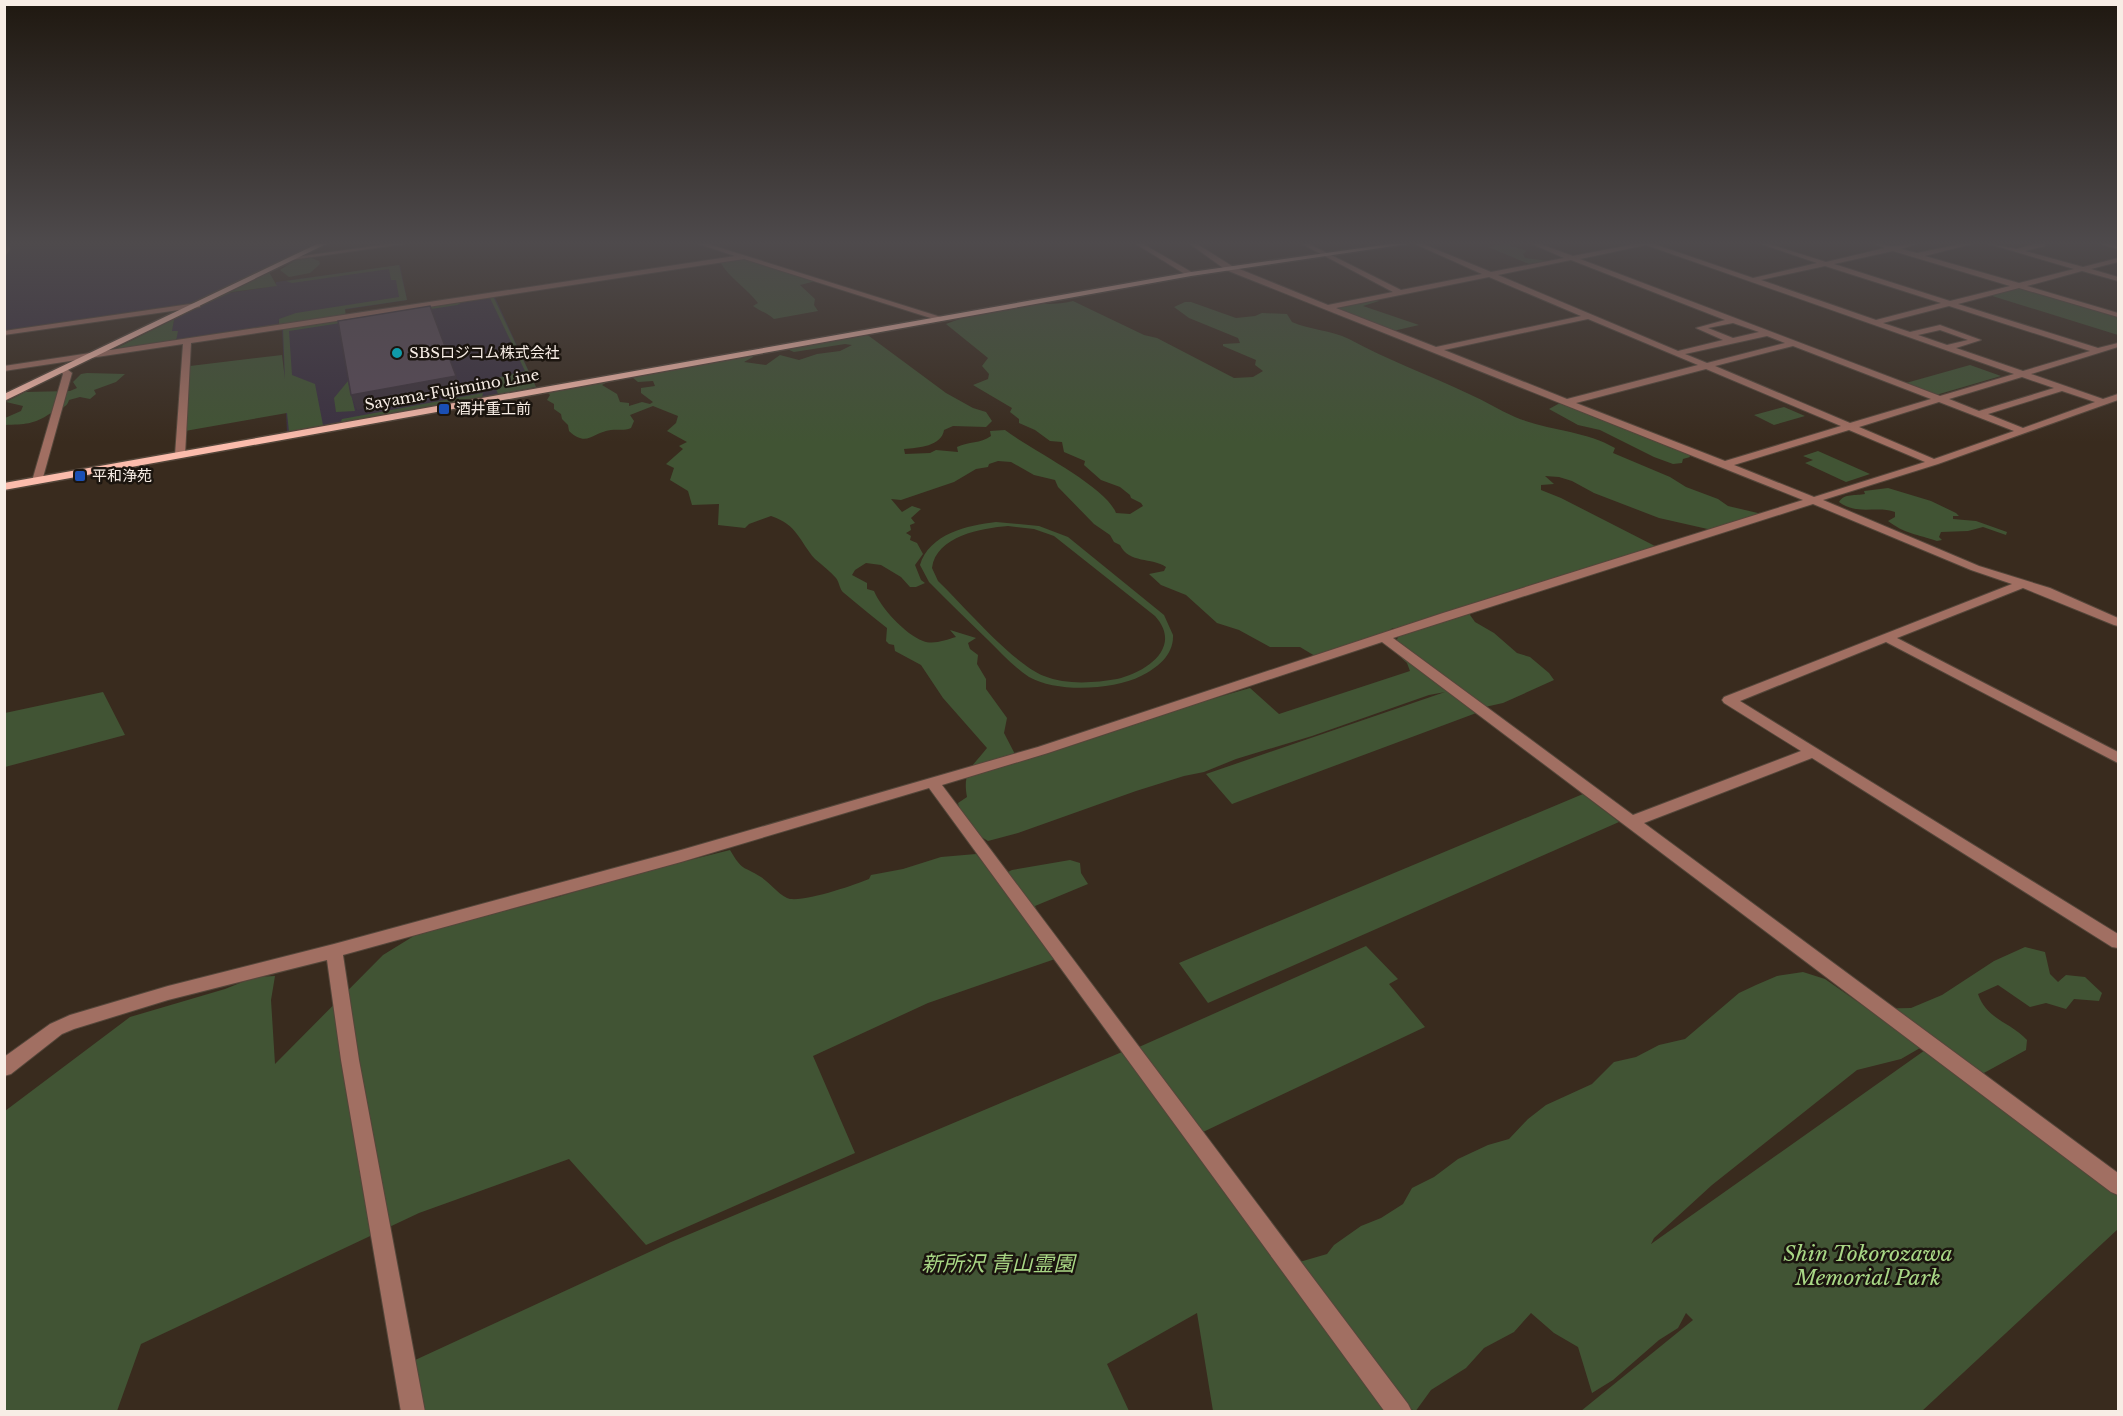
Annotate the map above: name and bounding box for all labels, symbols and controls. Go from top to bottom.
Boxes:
place label: SBSロジコム株式会社 [409,343,560,362]
marker: SBSロジコム株式会社 [390,346,404,360]
street label: Sayama-Fujimino Line [363,365,541,414]
place label: 酒井重工前 [456,399,531,418]
marker: 酒井重工前 [437,402,451,416]
place label: 平和浄苑 [92,466,152,485]
marker: 平和浄苑 [73,469,87,483]
park label: Shin Tokorozawa Memorial Park [1783,1241,1953,1291]
park label: 新所沢 青山霊園 [922,1251,1077,1277]

